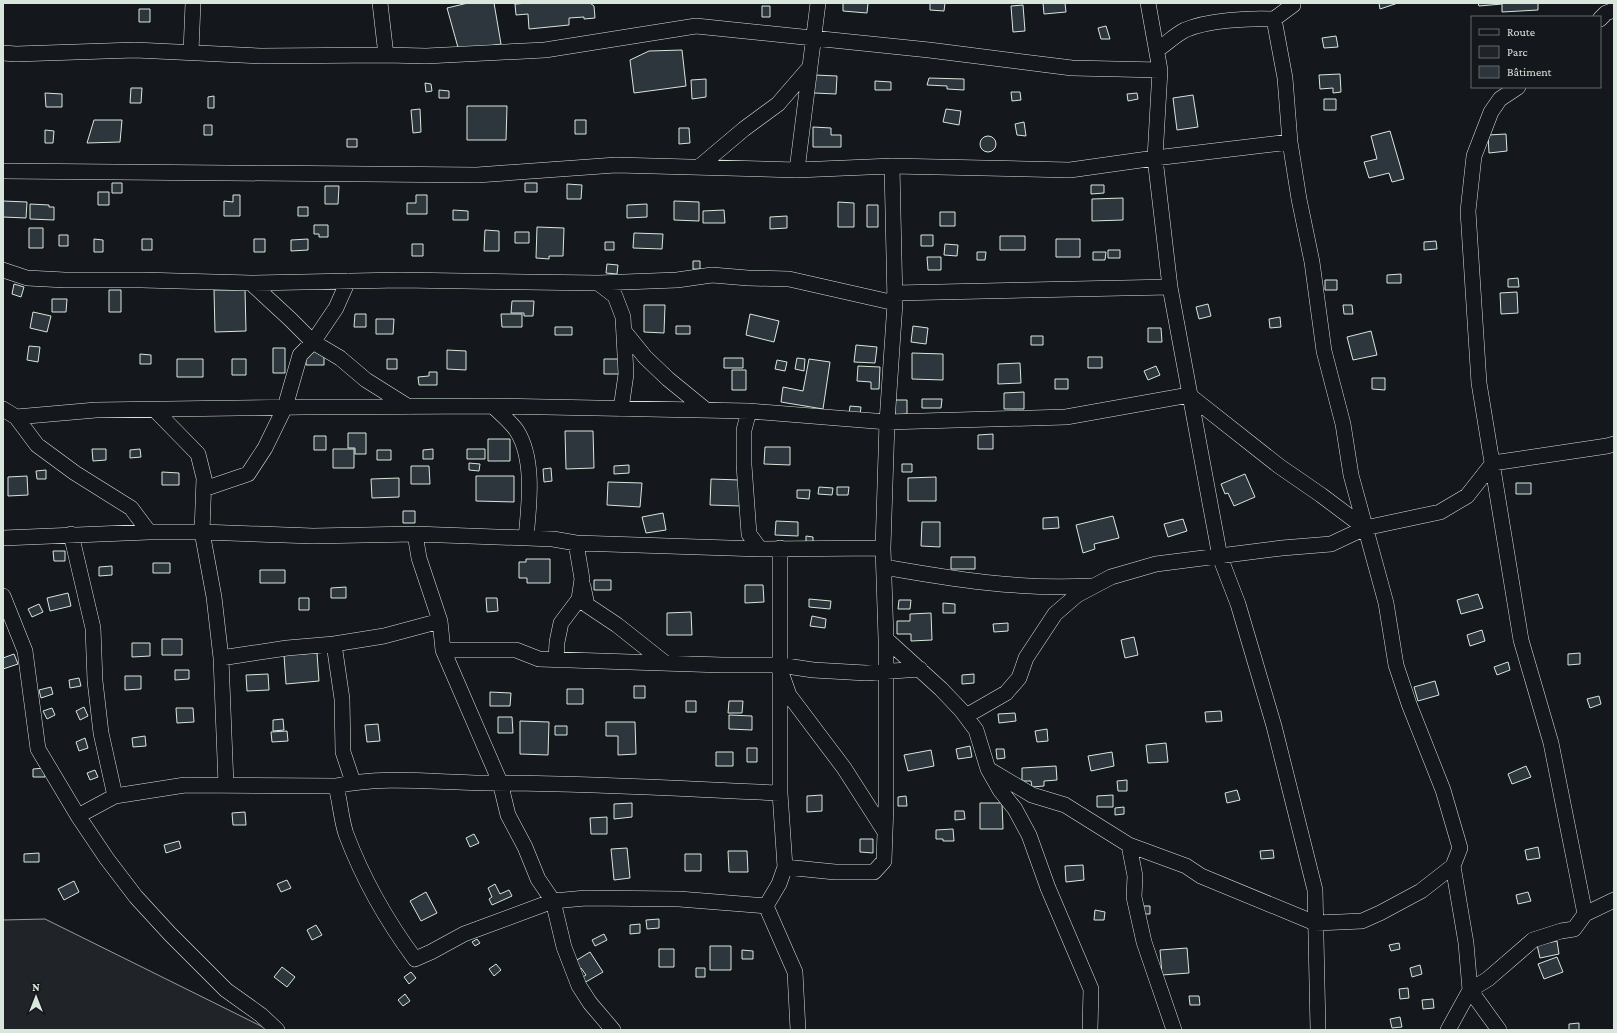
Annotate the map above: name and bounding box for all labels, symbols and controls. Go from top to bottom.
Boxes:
legend [1471,16,1601,88]
text: Route [1507,25,1535,39]
text: Parc [1507,45,1527,59]
text: Bâtiment [1507,65,1553,79]
north arrow [16,977,56,1017]
text: N [32,981,40,993]

